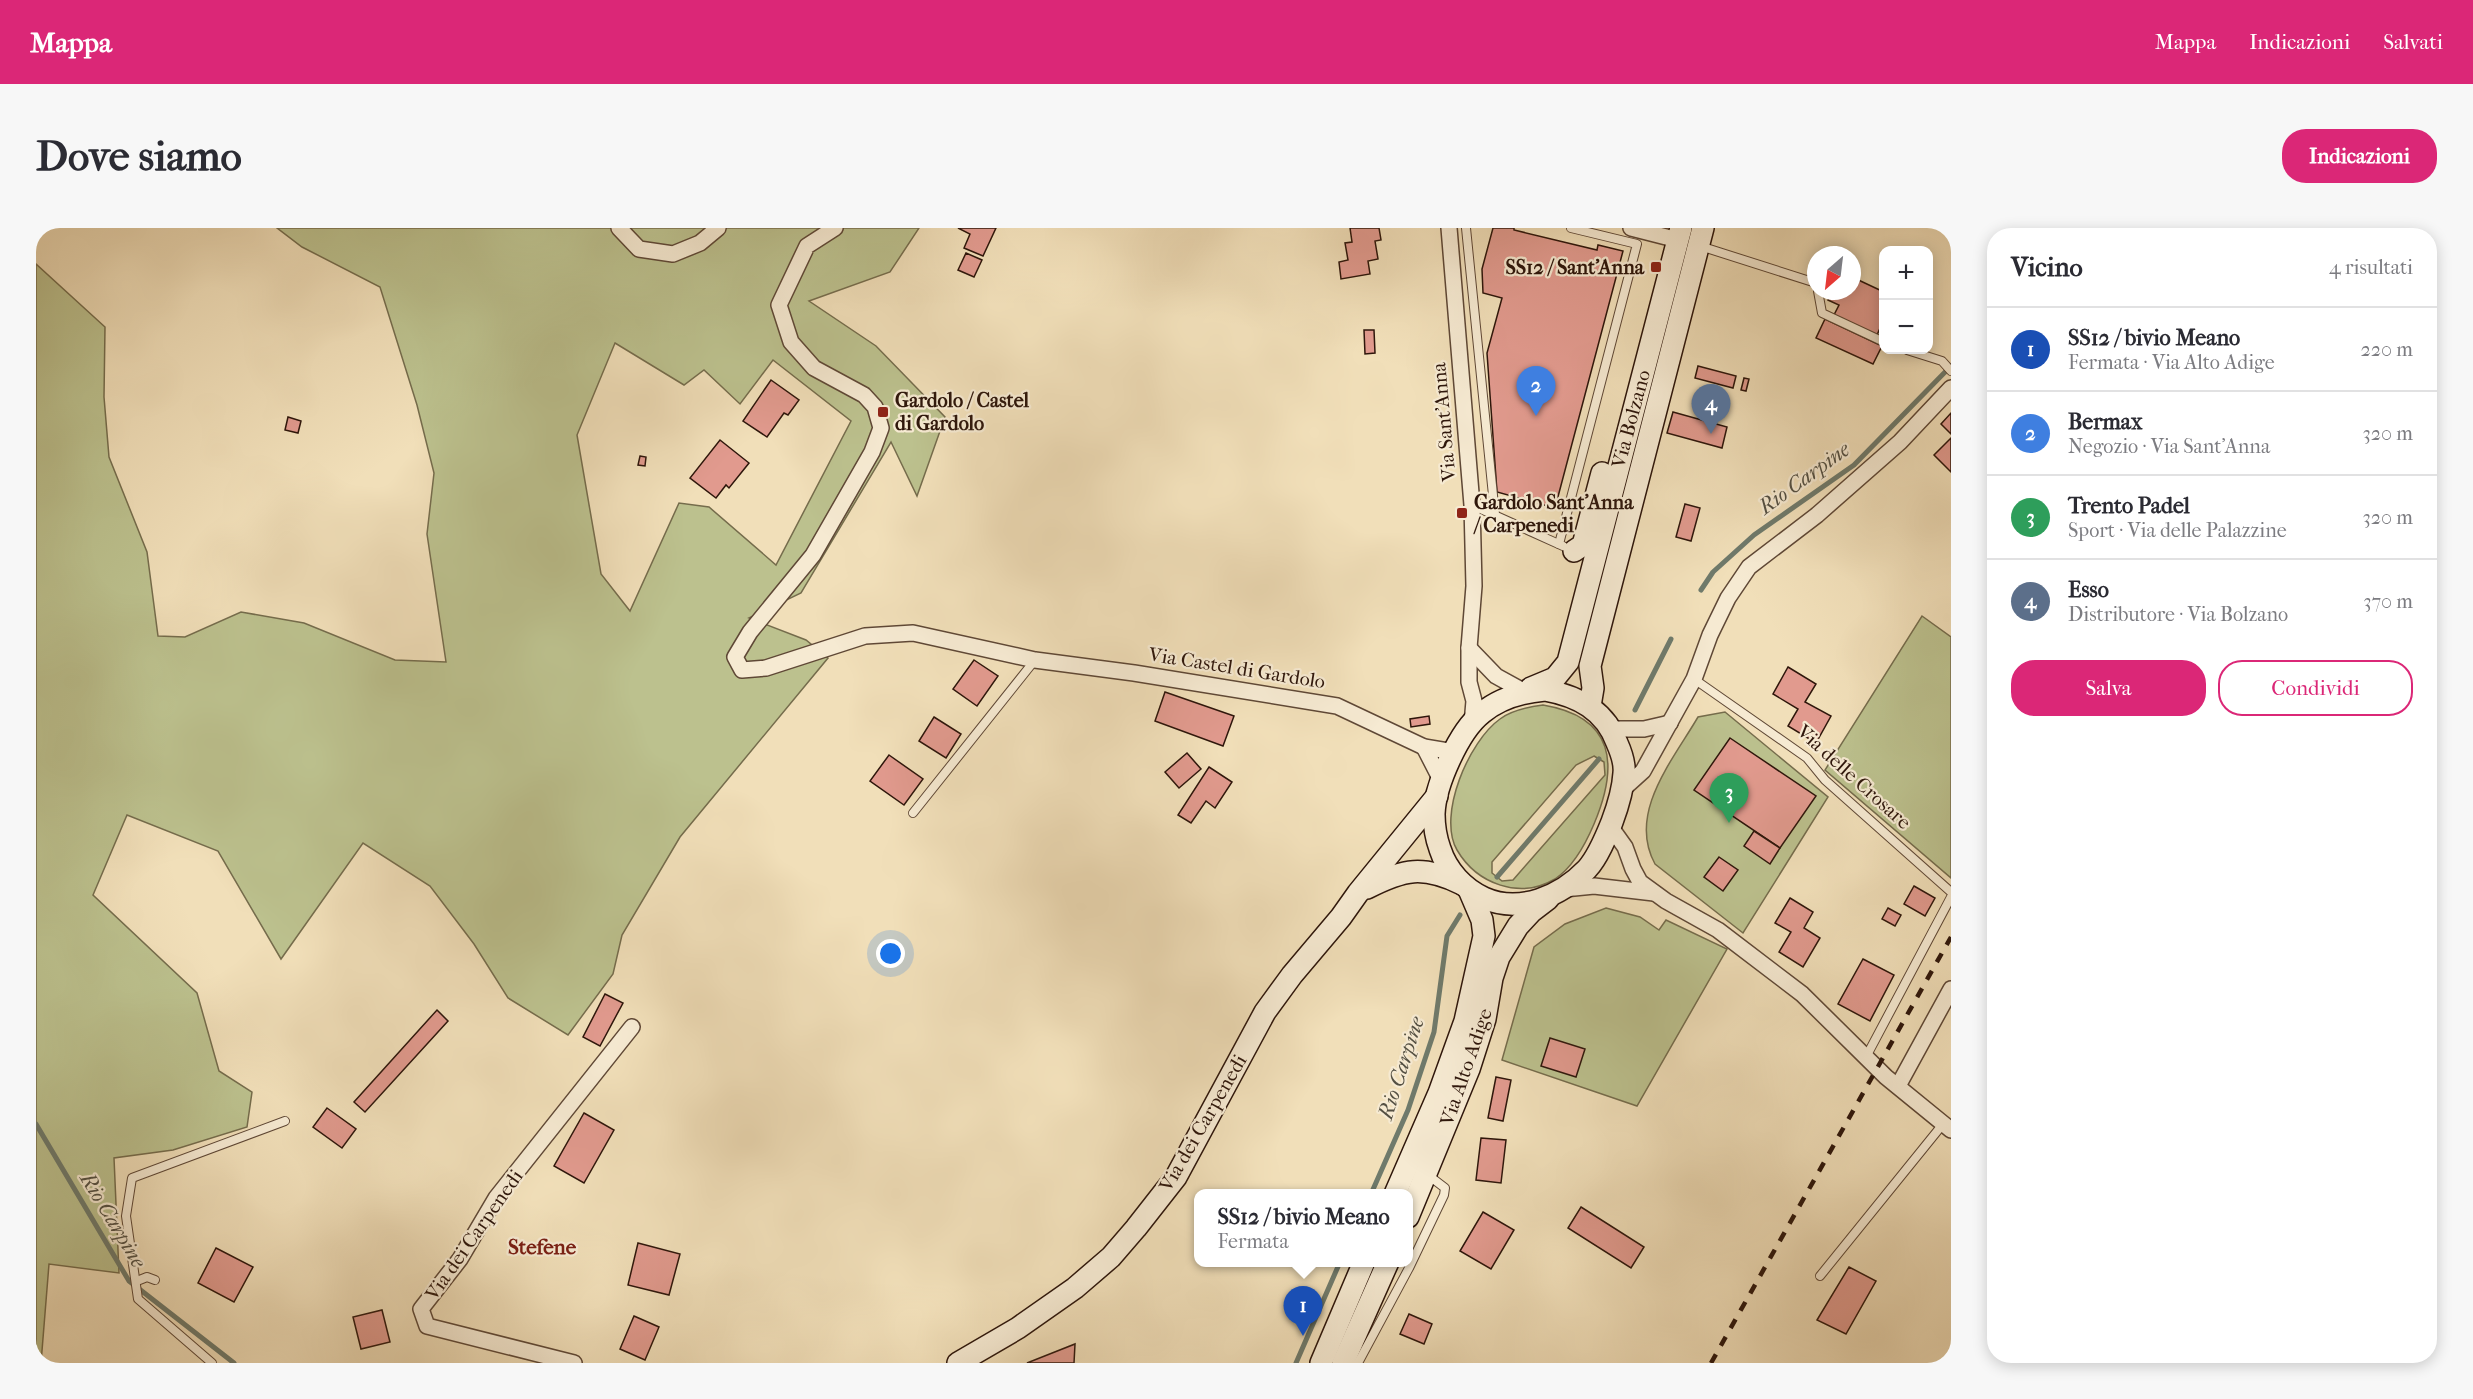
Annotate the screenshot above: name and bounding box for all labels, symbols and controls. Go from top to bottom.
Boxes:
text: Mappa [30,26,112,59]
text: Mappa [2155,30,2216,54]
text: Indicazioni [2249,30,2350,54]
text: Salvati [2383,30,2443,54]
button: Indicazioni [2282,129,2437,183]
text: Dove siamo [36,132,242,181]
north arrow [1807,246,1861,300]
map controls [1879,246,1933,354]
button: + [1879,246,1933,300]
text: Vicino [2011,252,2083,283]
place label: SS12 / Sant'Anna [1505,256,1645,279]
text: 4 risultati [2329,256,2413,279]
marker: SS12 / Sant'Anna [1649,260,1663,274]
button: − [1879,300,1933,354]
text: SS12 / bivio Meano [2068,325,2240,351]
text: 1 [2027,338,2034,361]
text: 220 m [2360,338,2413,361]
text: Fermata · Via Alto Adige [2068,351,2275,374]
street label: Via Sant'Anna [1427,361,1461,483]
pin: 2 [1516,366,1556,416]
street label: Via Bolzano [1607,367,1655,472]
pin: 4 [1692,384,1730,434]
place label: Gardolo / Castel di Gardolo [895,389,1030,435]
marker: Gardolo / Castel di Gardolo [876,405,890,419]
text: Bermax [2068,409,2143,435]
text: 2 [2025,422,2036,445]
text: 320 m [2363,422,2413,445]
text: Negozio · Via Sant'Anna [2068,435,2270,458]
water label: Rio Carpine [1752,437,1854,520]
place label: Gardolo Sant'Anna / Carpenedi [1473,491,1634,537]
text: Trento Padel [2068,493,2190,519]
marker: Gardolo Sant'Anna / Carpenedi [1455,506,1469,520]
text: 3 [2026,506,2035,529]
text: 320 m [2363,506,2413,529]
text: Sport · Via delle Palazzine [2068,519,2287,542]
text: Esso [2068,577,2109,603]
text: 4 [2025,590,2036,613]
text: 370 m [2363,590,2413,613]
text: Distributore · Via Bolzano [2068,603,2288,626]
street label: Via Castel di Gardolo [1146,643,1327,693]
button: Salva [2011,660,2206,716]
button: Condividi [2218,660,2413,716]
street label: Via delle Crosare [1792,719,1916,834]
pin: 3 [1710,774,1748,823]
your location [876,939,905,968]
street label: Via Alto Adige [1435,1005,1497,1130]
water label: Rio Carpine [1373,1013,1429,1124]
street label: Via dei Carpenedi [1154,1050,1252,1196]
street label: Via dei Carpenedi [420,1165,528,1306]
water label: Rio Carpine [74,1167,151,1272]
popup [1194,1189,1413,1267]
text: SS12 / bivio Meano [1217,1204,1390,1230]
text: Fermata [1217,1230,1289,1253]
district label: Stefene [508,1235,577,1259]
pin: 1 [1284,1286,1322,1336]

